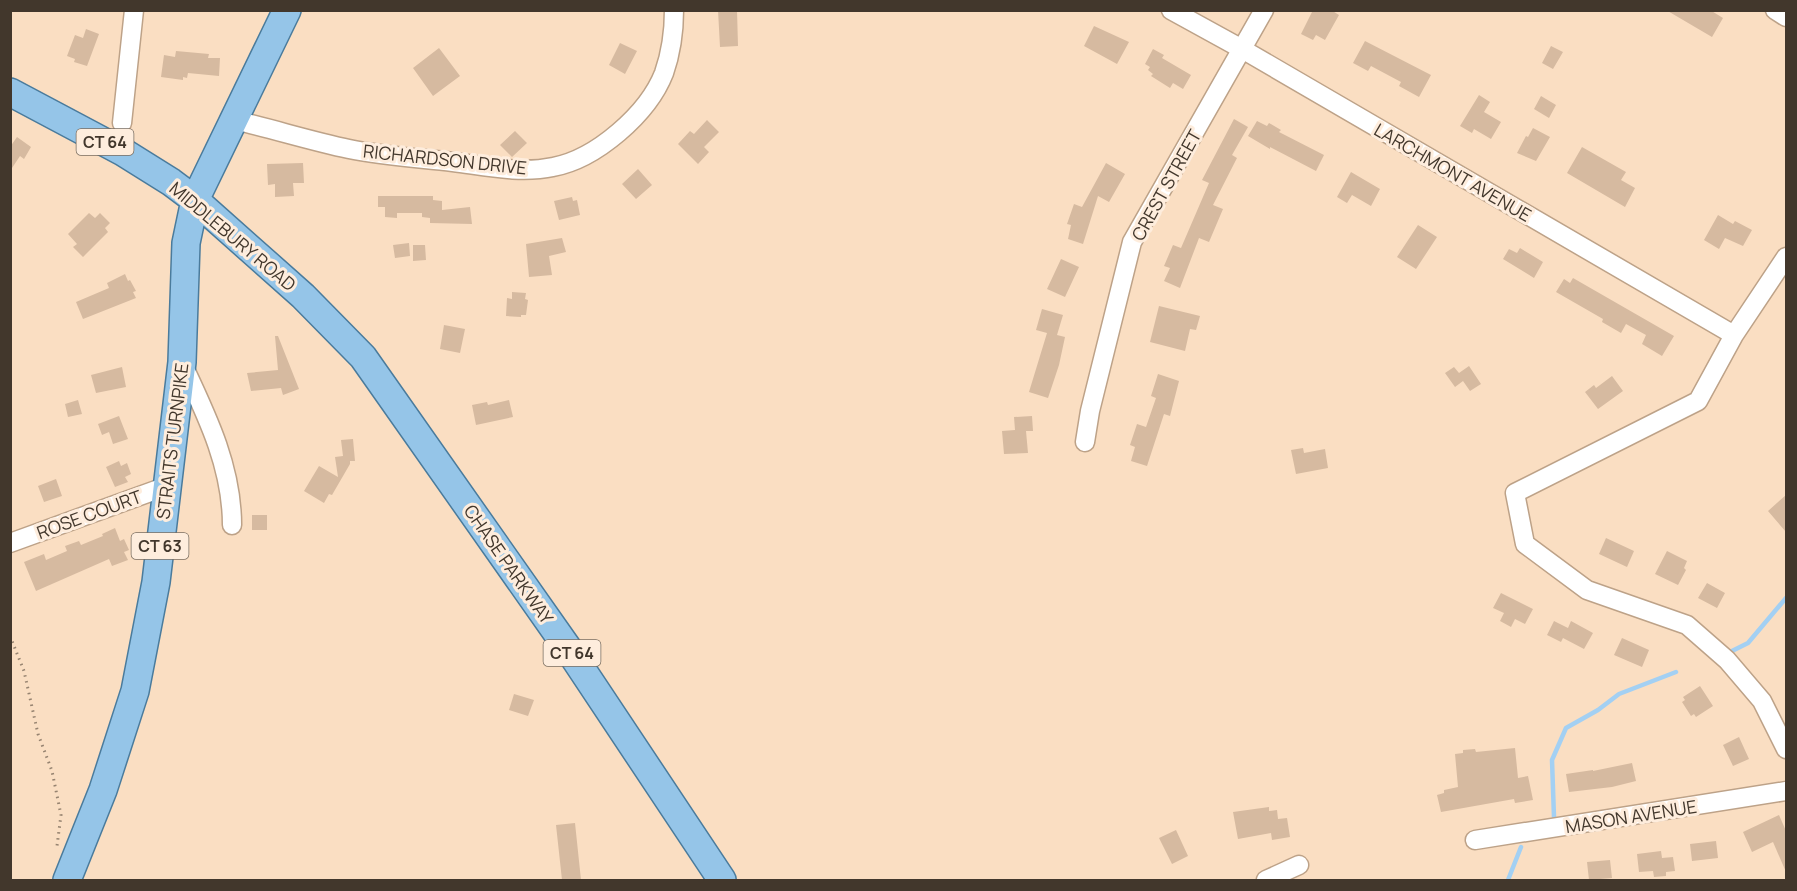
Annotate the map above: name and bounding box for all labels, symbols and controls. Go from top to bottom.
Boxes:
street label: LARCHMONT AVENUE [1370,117,1536,227]
street label: CREST STREET [1126,125,1207,245]
road number: CT 64 [76,129,134,155]
street label: RICHARDSON DRIVE [362,138,528,180]
street label: MIDDLEBURY ROAD [165,176,301,296]
street label: STRAITS TURNPIKE [151,361,193,521]
street label: ROSE COURT [33,484,145,544]
street label: CHASE PARKWAY [459,500,560,629]
road number: CT 63 [132,533,188,559]
road number: CT 64 [544,640,600,666]
street label: MASON AVENUE [1564,794,1698,838]

